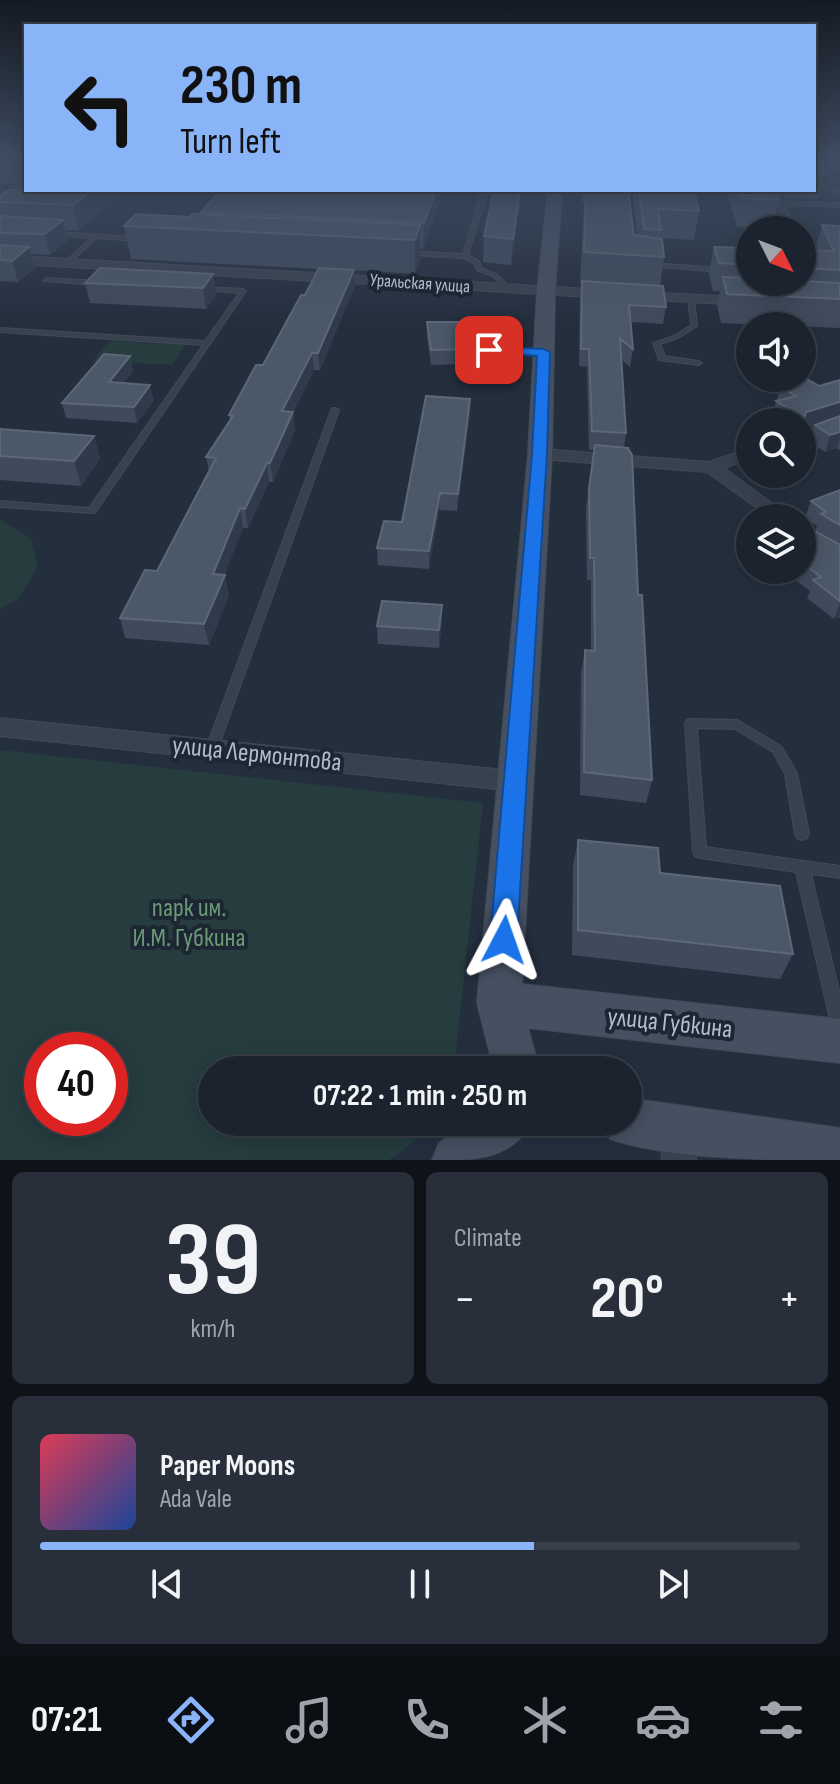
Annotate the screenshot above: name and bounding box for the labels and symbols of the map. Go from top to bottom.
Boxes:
north arrow [736,216,816,296]
street label: Уральская улица [369,270,471,297]
pin [455,316,523,384]
street label: улица Лермонтова [171,730,343,779]
park label: парк им. И.М. Губкина [133,893,246,954]
position arrow [462,898,546,982]
street label: улица Губкина [606,1002,734,1045]
speed limit sign: 40 [24,1032,128,1136]

